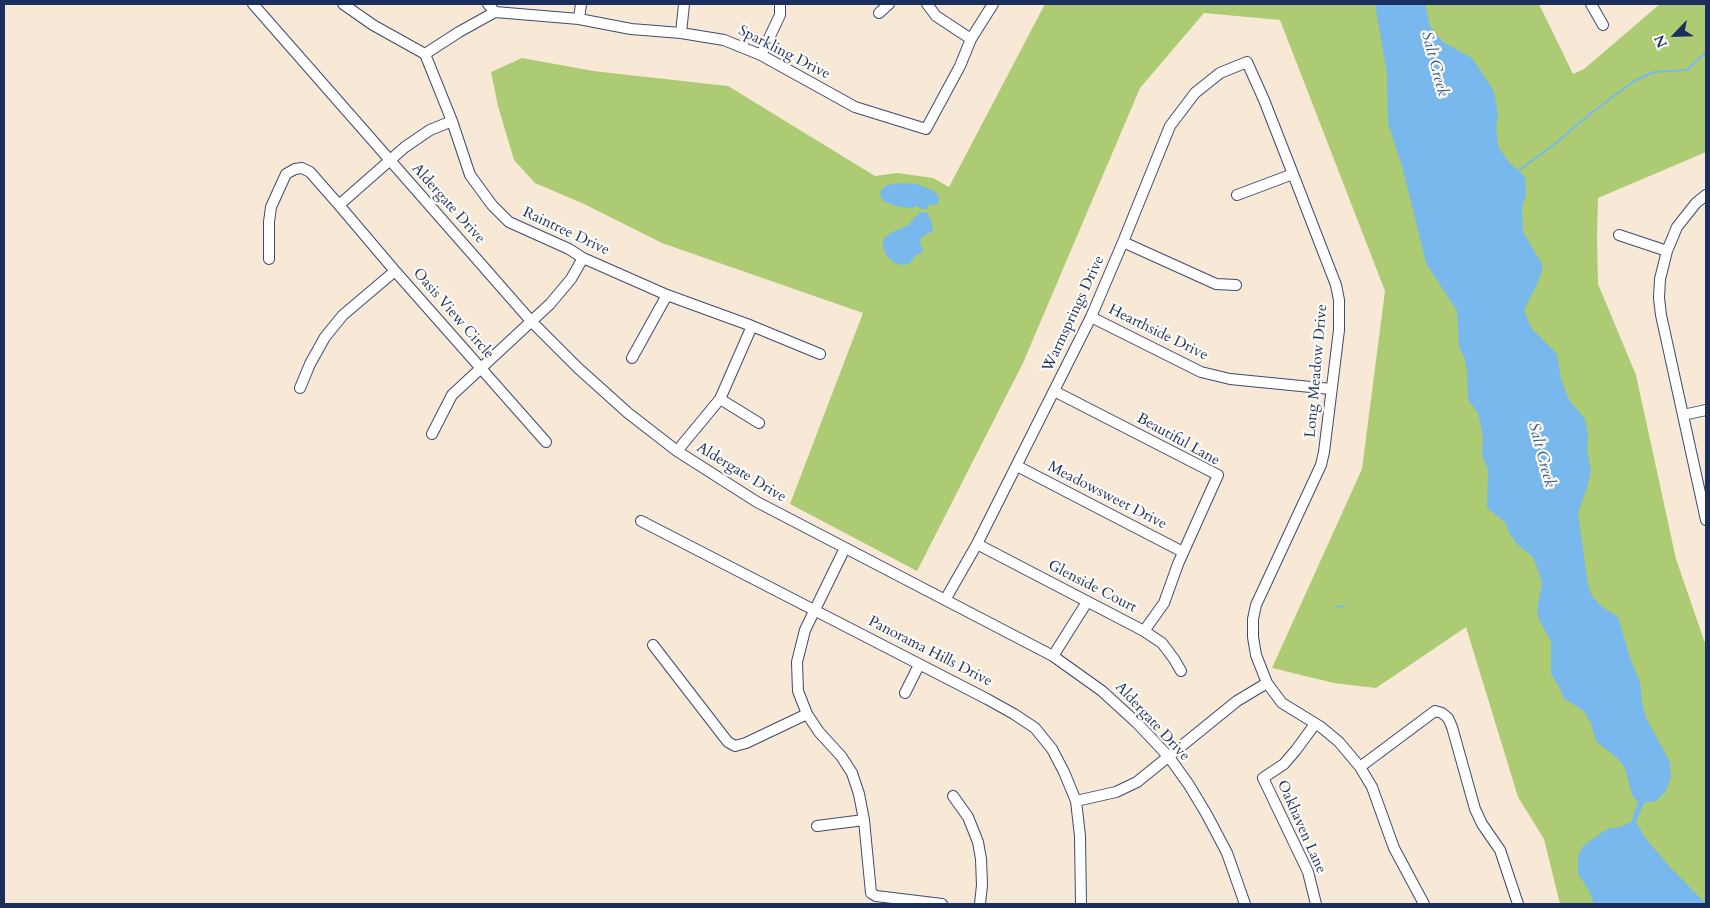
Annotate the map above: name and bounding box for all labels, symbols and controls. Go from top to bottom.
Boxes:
north arrow [1650,10,1700,60]
street label: Sparkling Drive [735,22,833,84]
water label: Salt Creek [1416,29,1452,99]
text: N [1650,32,1672,51]
street label: Aldergate Drive [407,160,489,248]
street label: Raintree Drive [520,204,612,260]
street label: Warmsprings Drive [1039,253,1109,375]
street label: Oasis View Circle [409,265,497,363]
street label: Hearthside Drive [1105,301,1211,365]
street label: Long Meadow Drive [1302,303,1332,439]
street label: Beautiful Lane [1133,410,1223,470]
water label: Salt Creek [1523,420,1559,490]
street label: Aldergate Drive [693,439,789,507]
street label: Meadowsweet Drive [1044,458,1170,534]
street label: Glenside Court [1045,557,1139,617]
street label: Panorama Hills Drive [865,613,995,691]
street label: Aldergate Drive [1111,679,1193,765]
street label: Oakhaven Lane [1272,778,1330,876]

